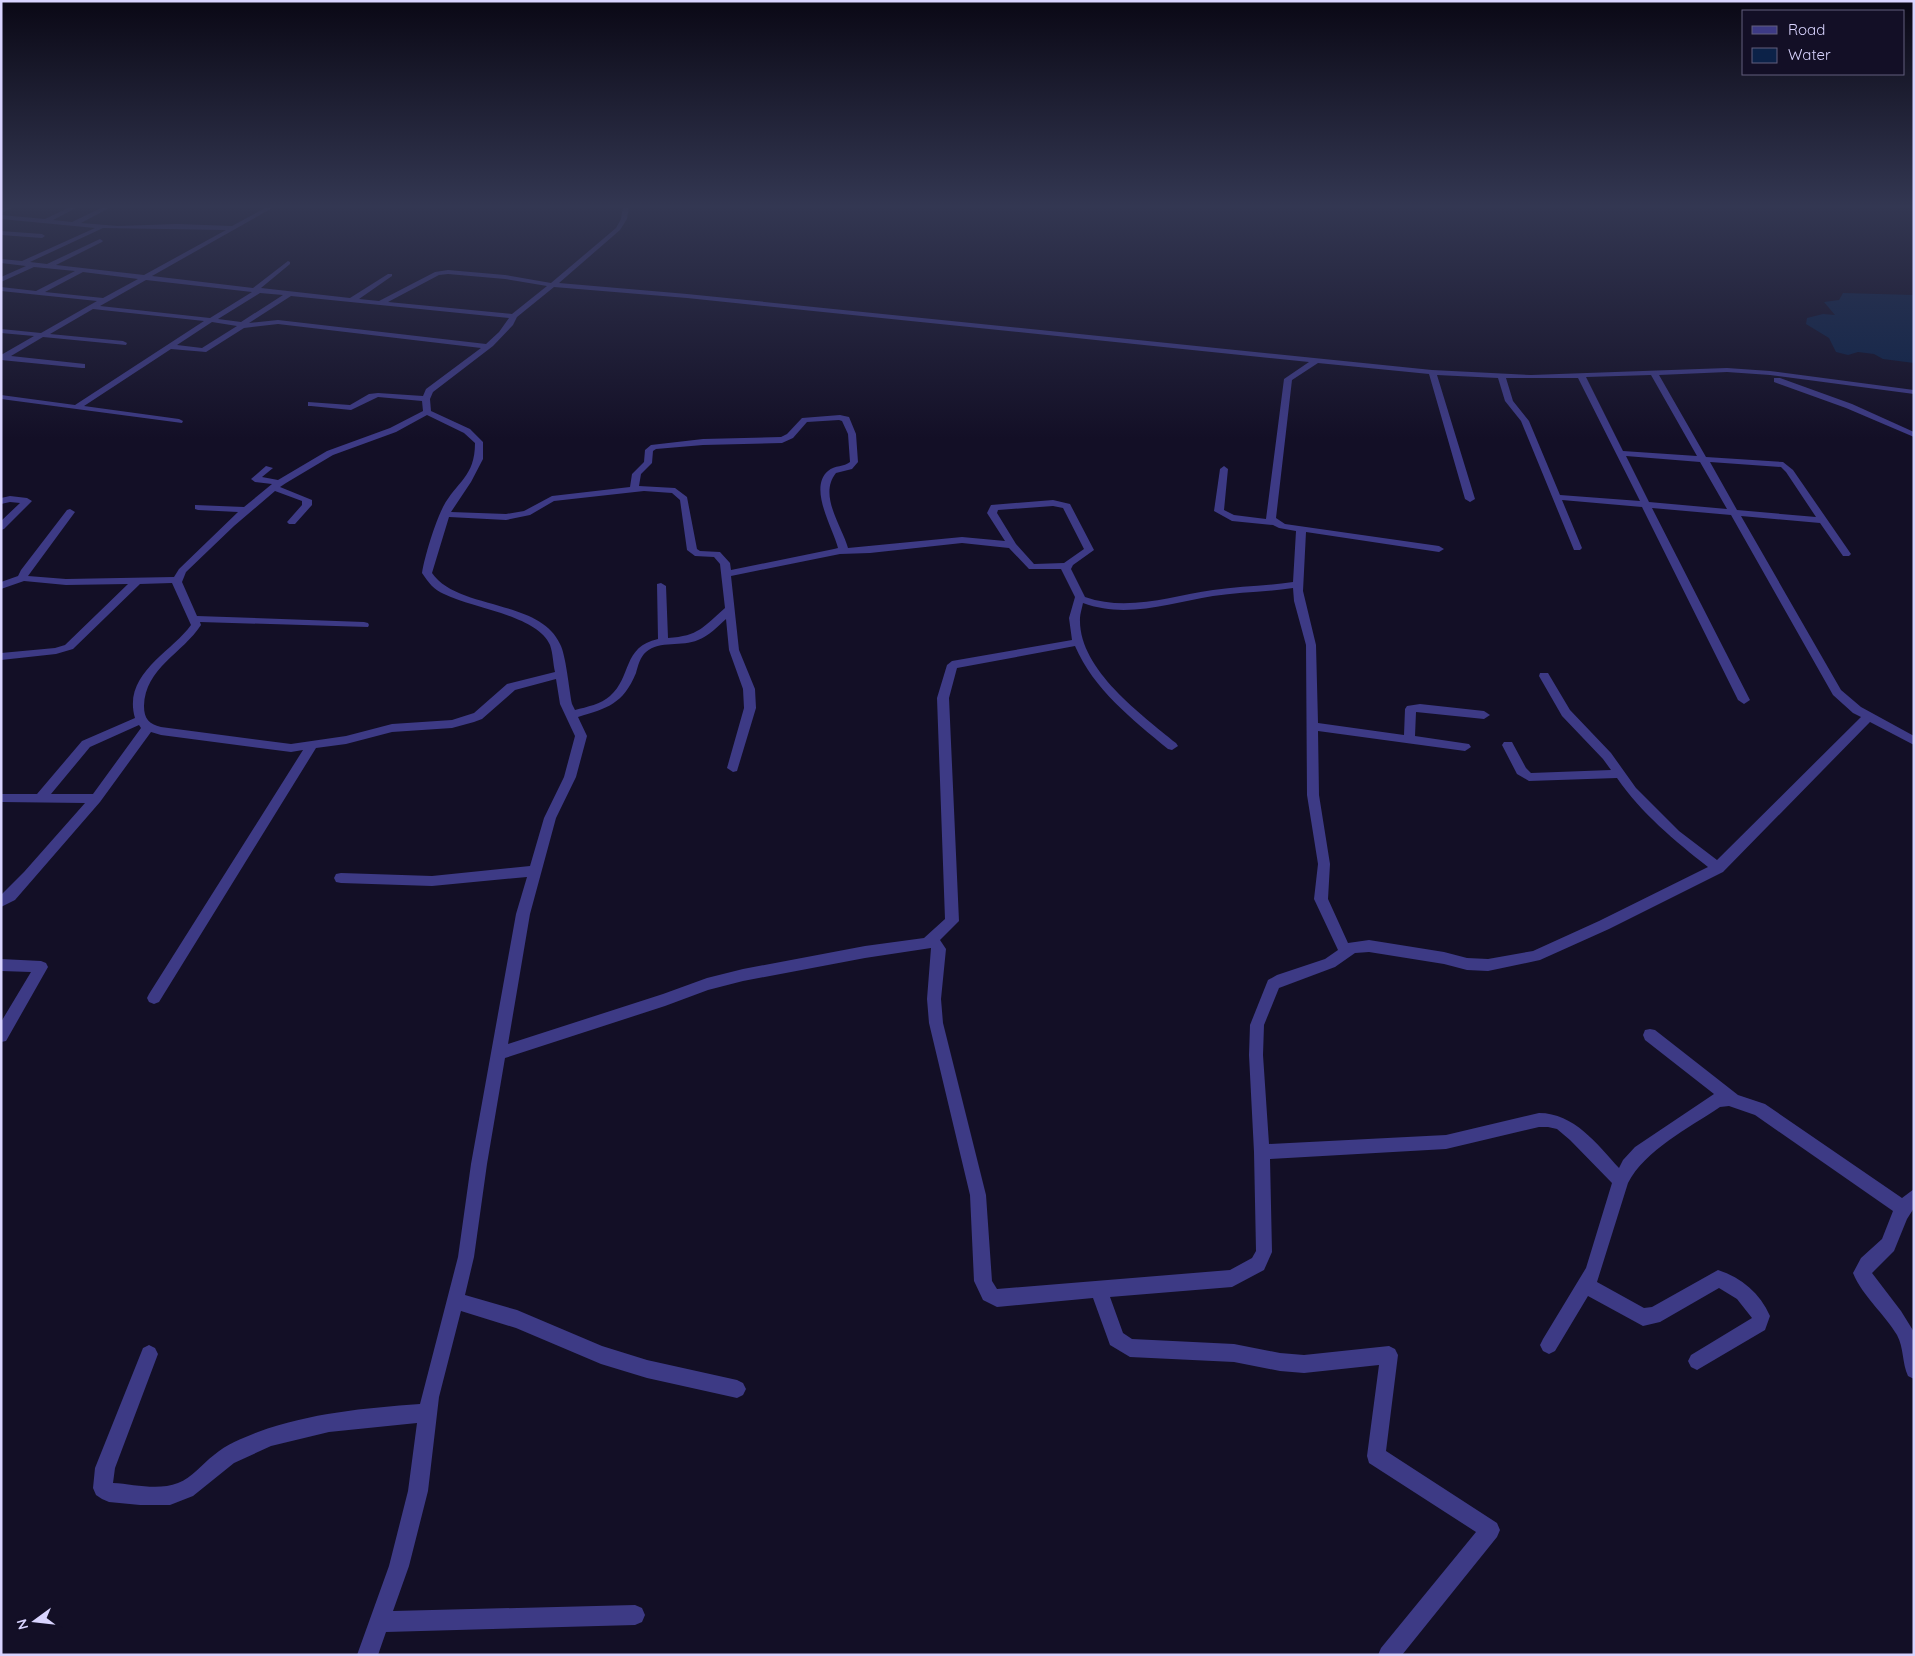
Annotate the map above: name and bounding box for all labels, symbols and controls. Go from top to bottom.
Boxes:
legend [1742,10,1905,75]
text: Road [1788,20,1825,39]
text: Water [1788,45,1831,64]
north arrow [10,1596,60,1646]
text: N [12,1617,32,1632]

